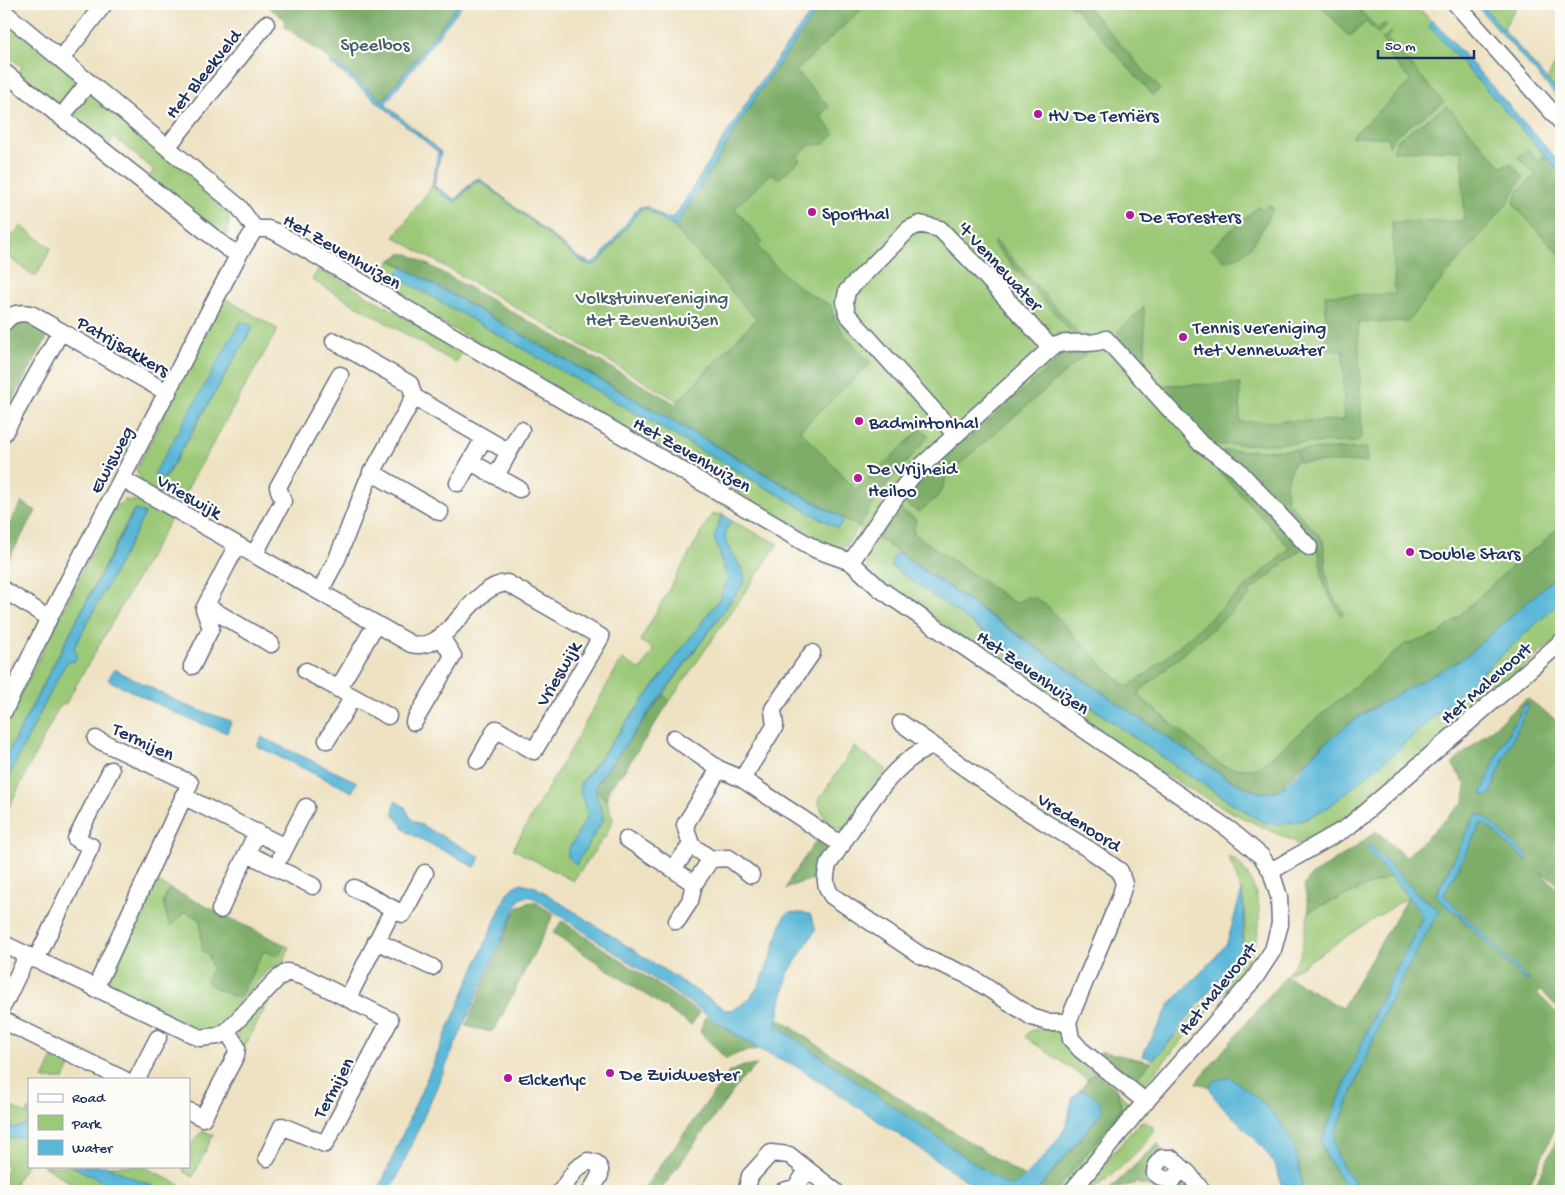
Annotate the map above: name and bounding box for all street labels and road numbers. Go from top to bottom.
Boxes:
street label: Het Bleekveld [162,24,249,125]
street label: Het Zevenhuizen [278,210,404,296]
street label: 't Vennewater [951,218,1048,319]
street label: Patrijsakkers [71,312,174,384]
street label: Het Zevenhuizen [628,413,754,499]
street label: Ewisweg [86,423,140,498]
street label: Vrieswijk [151,470,226,527]
street label: Het Zevenhuizen [971,626,1093,721]
street label: Vrieswijk [532,637,589,712]
street label: Het Malevoort [1437,637,1539,730]
street label: Termijen [107,718,177,768]
street label: Vredenoord [1031,789,1126,860]
street label: Het Malevoort [1174,937,1265,1041]
street label: Termijen [309,1054,361,1124]

